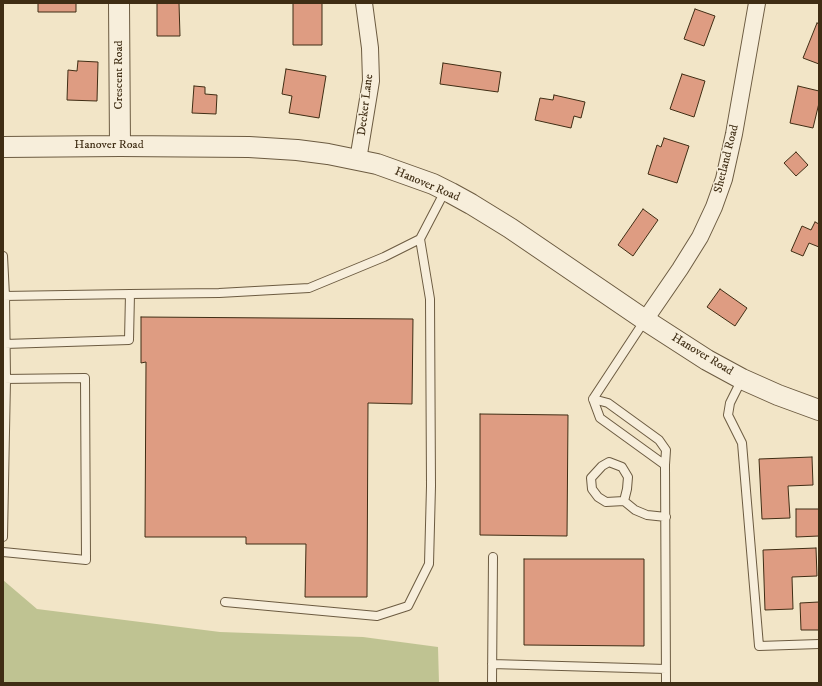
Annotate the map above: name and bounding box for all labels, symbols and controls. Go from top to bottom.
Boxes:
street label: Crescent Road [113,41,127,109]
street label: Decker Lane [355,73,377,137]
street label: Shetland Road [712,123,742,195]
street label: Hanover Road [74,139,144,153]
street label: Hanover Road [392,165,462,205]
street label: Hanover Road [669,331,735,379]

